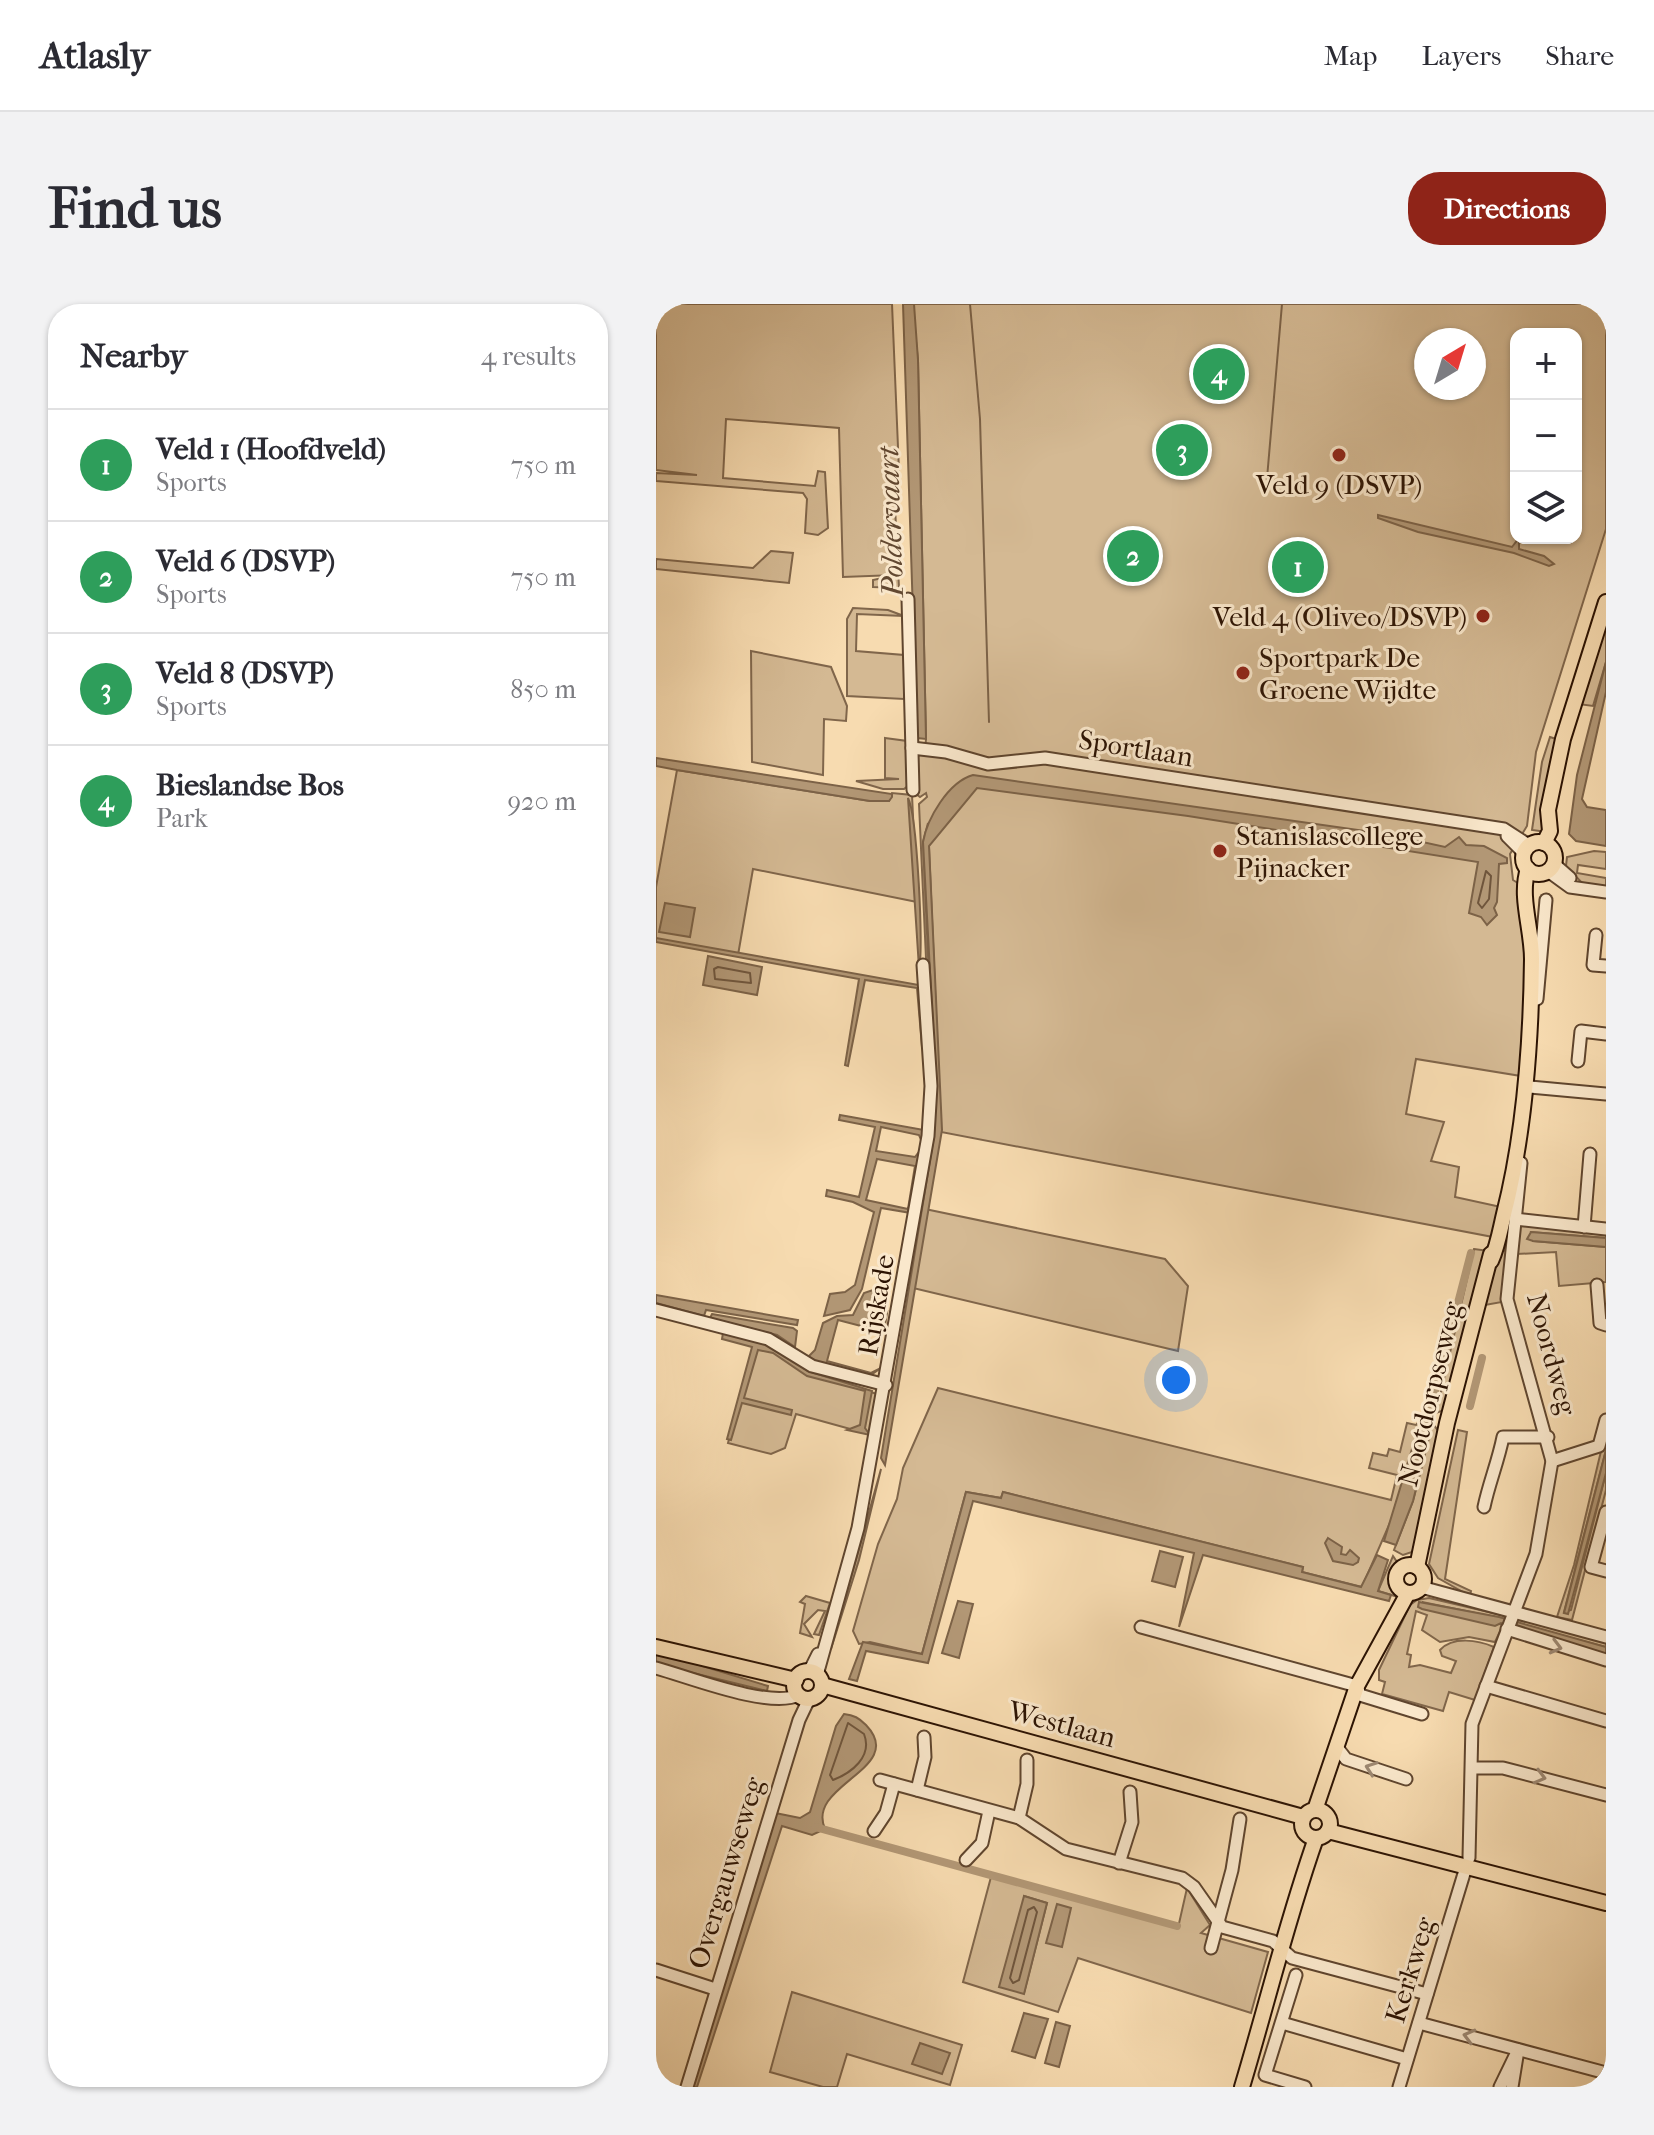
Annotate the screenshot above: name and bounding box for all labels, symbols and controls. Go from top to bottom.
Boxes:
text: Atlasly [40,33,150,78]
text: Map [1324,39,1377,72]
text: Layers [1421,39,1501,72]
text: Share [1545,39,1614,72]
button: Directions [1408,172,1606,245]
text: Find us [48,176,222,241]
north arrow [1414,328,1486,400]
map controls [1510,328,1582,544]
button: + [1510,328,1582,400]
text: Nearby [80,336,187,376]
text: 4 results [481,341,576,372]
pin: 4 [1193,344,1245,404]
button: − [1510,400,1582,472]
pin: 3 [1156,420,1208,480]
text: Veld 1 (Hoofdveld) [156,432,386,467]
water label: Poldervaart [871,444,911,600]
marker: Veld 9 (DSVP) [1330,446,1348,464]
text: 1 [101,450,111,481]
text: 750 m [511,450,576,481]
text: Sports [156,467,227,498]
place label: Veld 9 (DSVP) [1255,468,1422,501]
button: layers [1510,472,1582,544]
pin: 2 [1107,526,1159,586]
pin: 1 [1272,537,1324,597]
text: Veld 6 (DSVP) [156,544,335,579]
text: 2 [99,562,113,593]
text: 750 m [511,562,576,593]
text: Sports [156,579,227,610]
place label: Veld 4 (Oliveo/DSVP) [1212,600,1467,633]
marker: Veld 4 (Oliveo/DSVP) [1474,607,1492,625]
place label: Sportpark De Groene Wijdte [1259,641,1436,706]
text: Veld 8 (DSVP) [156,656,334,691]
marker: Sportpark De Groene Wijdte [1234,664,1252,682]
text: 3 [101,674,111,705]
text: 850 m [510,674,576,705]
text: Sports [156,691,227,722]
street label: Sportlaan [1076,723,1196,773]
text: Bieslandse Bos [156,768,344,803]
text: 4 [98,786,114,817]
text: 920 m [507,786,576,817]
text: Park [156,803,208,834]
place label: Stanislascollege Pijnacker [1236,819,1424,884]
marker: Stanislascollege Pijnacker [1211,842,1229,860]
street label: Rijskade [851,1252,901,1358]
street label: Noordweg [1520,1290,1584,1419]
street label: Nootdorpseweg [1391,1297,1469,1490]
your location [1156,1360,1196,1400]
one-way arrow [1548,1637,1562,1654]
street label: Westlaan [1004,1694,1119,1754]
one-way arrow [1364,1761,1378,1777]
one-way arrow [1532,1768,1546,1785]
street label: Overgauwseweg [681,1772,771,1973]
street label: Kerkweg [1378,1912,1442,2027]
one-way arrow [1462,2029,1476,2046]

